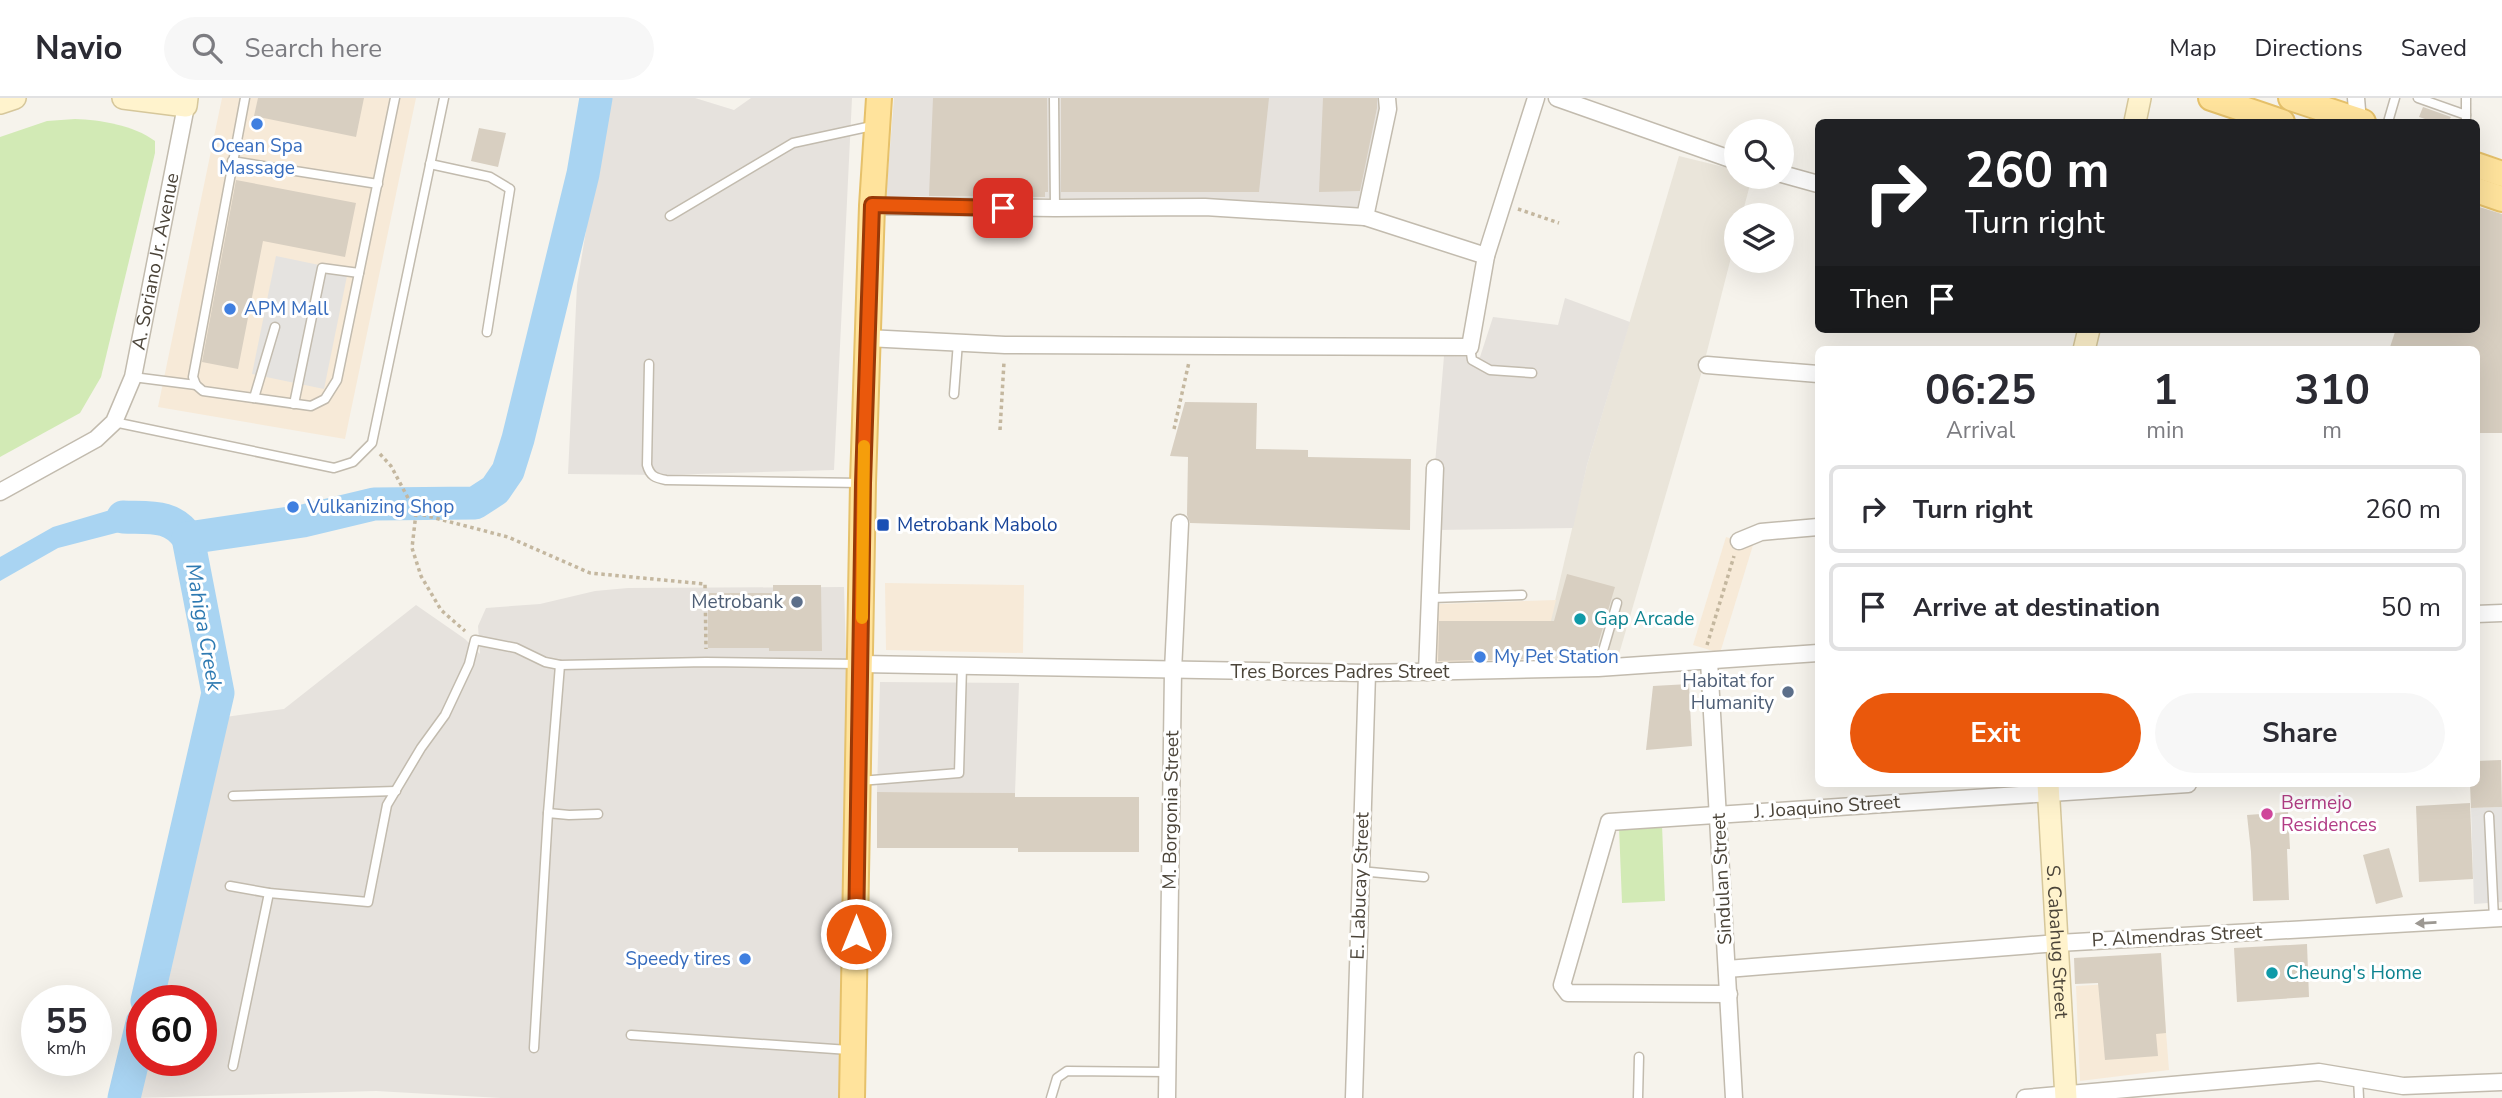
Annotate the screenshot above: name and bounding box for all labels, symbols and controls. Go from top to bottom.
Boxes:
search box [164,17,654,80]
text: Navio [35,26,122,71]
icon: search [188,29,226,67]
text: Search here [244,31,382,66]
text: Map [2169,32,2216,64]
text: Directions [2254,32,2363,64]
text: Saved [2401,32,2467,64]
marker: Ocean Spa Massage [249,116,265,132]
map controls [1724,119,1794,273]
button: search [1724,119,1794,189]
place label: Ocean Spa Massage [211,133,303,181]
text: 260 m [1965,137,2109,204]
icon: right [1850,147,1941,238]
street label: A. Soriano Jr. Avenue [126,171,186,352]
pin [973,178,1033,238]
icon: arrive [984,189,1022,227]
text: Turn right [1965,201,2105,244]
button: layers [1724,203,1794,273]
icon: arrive [1923,280,1961,318]
text: Then [1850,282,1909,317]
place label: APM Mall [244,296,329,322]
marker: APM Mall [222,301,238,317]
text: 06:25 [1925,362,2036,419]
text: 1 [2153,362,2178,419]
text: 310 [2294,362,2370,419]
text: Arrival [1946,415,2015,446]
text: min [2146,415,2184,446]
text: m [2322,415,2342,446]
icon: right [1854,490,1892,528]
text: Turn right [1913,492,2032,527]
text: 260 m [2365,492,2441,527]
place label: Vulkanizing Shop [306,494,454,520]
marker: Vulkanizing Shop [285,499,301,515]
place label: Metrobank Mabolo [897,512,1058,538]
marker: Metrobank Mabolo [875,517,891,533]
water label: Mahiga Creek [179,561,229,693]
icon: arrive [1854,588,1892,626]
place label: Metrobank [691,589,783,615]
text: Arrive at destination [1913,590,2160,625]
text: 50 m [2381,590,2441,625]
marker: Metrobank [789,594,805,610]
place label: Gap Arcade [1594,606,1694,632]
marker: Gap Arcade [1572,611,1588,627]
place label: My Pet Station [1494,644,1619,670]
marker: My Pet Station [1472,649,1488,665]
street label: Tres Borces Padres Street [1231,659,1450,685]
place label: Habitat for Humanity [1682,668,1774,716]
marker: Habitat for Humanity [1780,684,1796,700]
button: Exit [1850,693,2141,773]
button: Share [2155,693,2445,773]
street label: M. Borgonia Street [1157,730,1185,890]
street label: J. Joaquino Street [1752,789,1901,825]
place label: Bermejo Residences [2281,790,2377,838]
marker: Bermejo Residences [2259,806,2275,822]
street label: E. Labucay Street [1344,811,1376,960]
street label: Sindulan Street [1706,812,1738,946]
street label: S. Cabahug Street [2040,864,2074,1020]
position arrow [819,897,893,971]
one-way arrow [2415,917,2437,928]
street label: P. Almendras Street [2091,919,2263,953]
place label: Speedy tires [625,946,731,972]
marker: Speedy tires [737,951,753,967]
place label: Cheung's Home [2286,960,2422,986]
marker: Cheung's Home [2264,965,2280,981]
speed limit sign: 60 [126,985,217,1076]
text: 55 [45,998,88,1045]
text: km/h [47,1036,86,1060]

